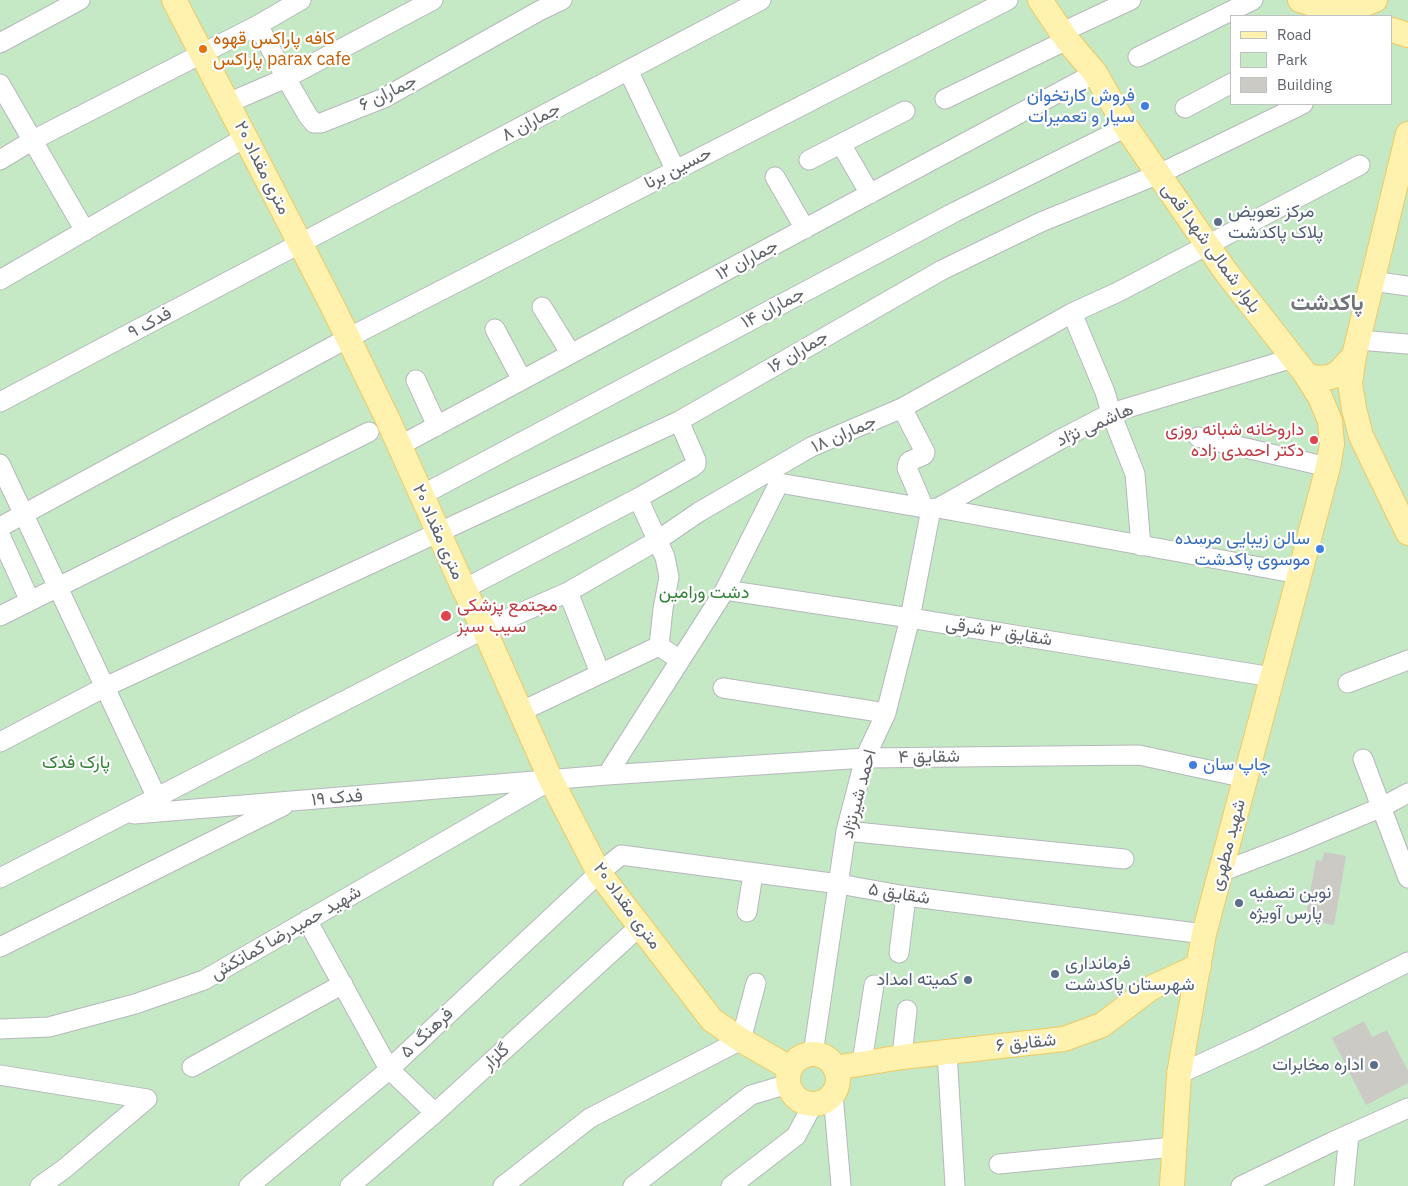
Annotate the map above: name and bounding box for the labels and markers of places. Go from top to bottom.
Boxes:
place label: کافه پاراکس قهوه پاراکس parax cafe [213,28,351,70]
marker: کافه پاراکس قهوه پاراکس parax cafe [197,43,209,55]
place label: فروش کارتخوان سیار و تعمیرات [1027,85,1135,128]
marker: فروش کارتخوان سیار و تعمیرات [1139,100,1151,112]
place label: مرکز تعویض پلاک پاکدشت [1228,201,1323,243]
marker: مرکز تعویض پلاک پاکدشت [1212,216,1224,228]
place label: داروخانه شبانه روزی دکتر احمدی زاده [1165,419,1304,462]
marker: داروخانه شبانه روزی دکتر احمدی زاده [1308,434,1320,446]
place label: سالن زیبایی مرسده موسوی پاکدشت [1175,528,1310,570]
marker: سالن زیبایی مرسده موسوی پاکدشت [1314,543,1326,555]
place label: مجتمع پزشکی سیب سبز [457,595,558,638]
marker: مجتمع پزشکی سیب سبز [439,609,453,623]
place label: چاپ سان [1203,754,1271,776]
marker: چاپ سان [1187,759,1199,771]
place label: نوین تصفیه پارس آویژه [1249,882,1331,924]
marker: نوین تصفیه پارس آویژه [1233,897,1245,909]
place label: فرمانداری شهرستان پاکدشت [1065,953,1195,996]
marker: فرمانداری شهرستان پاکدشت [1049,968,1061,980]
place label: کمیته امداد [877,969,958,991]
marker: کمیته امداد [962,974,974,986]
place label: اداره مخابرات [1272,1054,1364,1076]
marker: اداره مخابرات [1368,1059,1380,1071]

